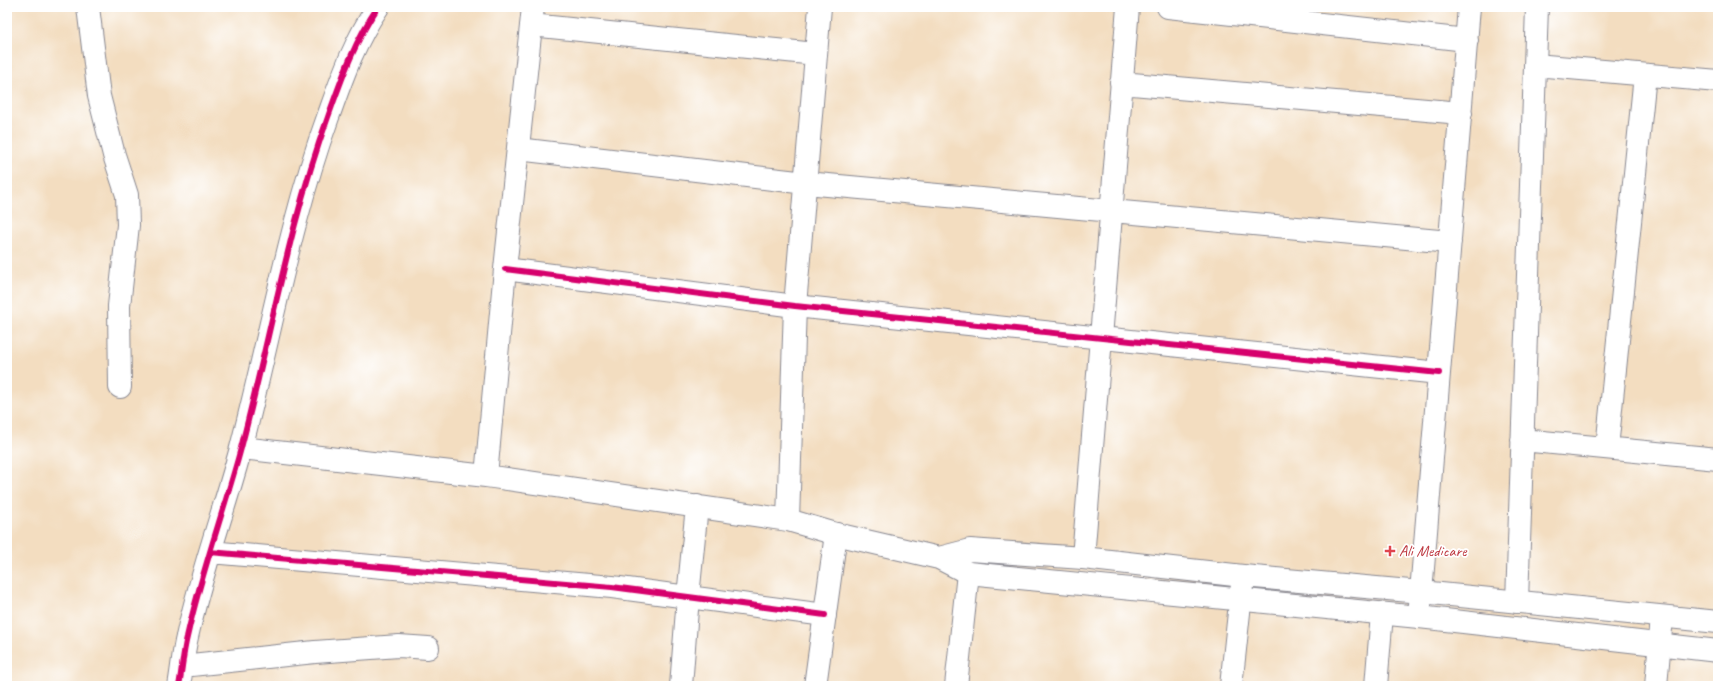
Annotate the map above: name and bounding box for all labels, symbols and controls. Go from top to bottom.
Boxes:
place label: Ali Medicare [1399,541,1468,561]
marker: Ali Medicare [1384,545,1396,557]

